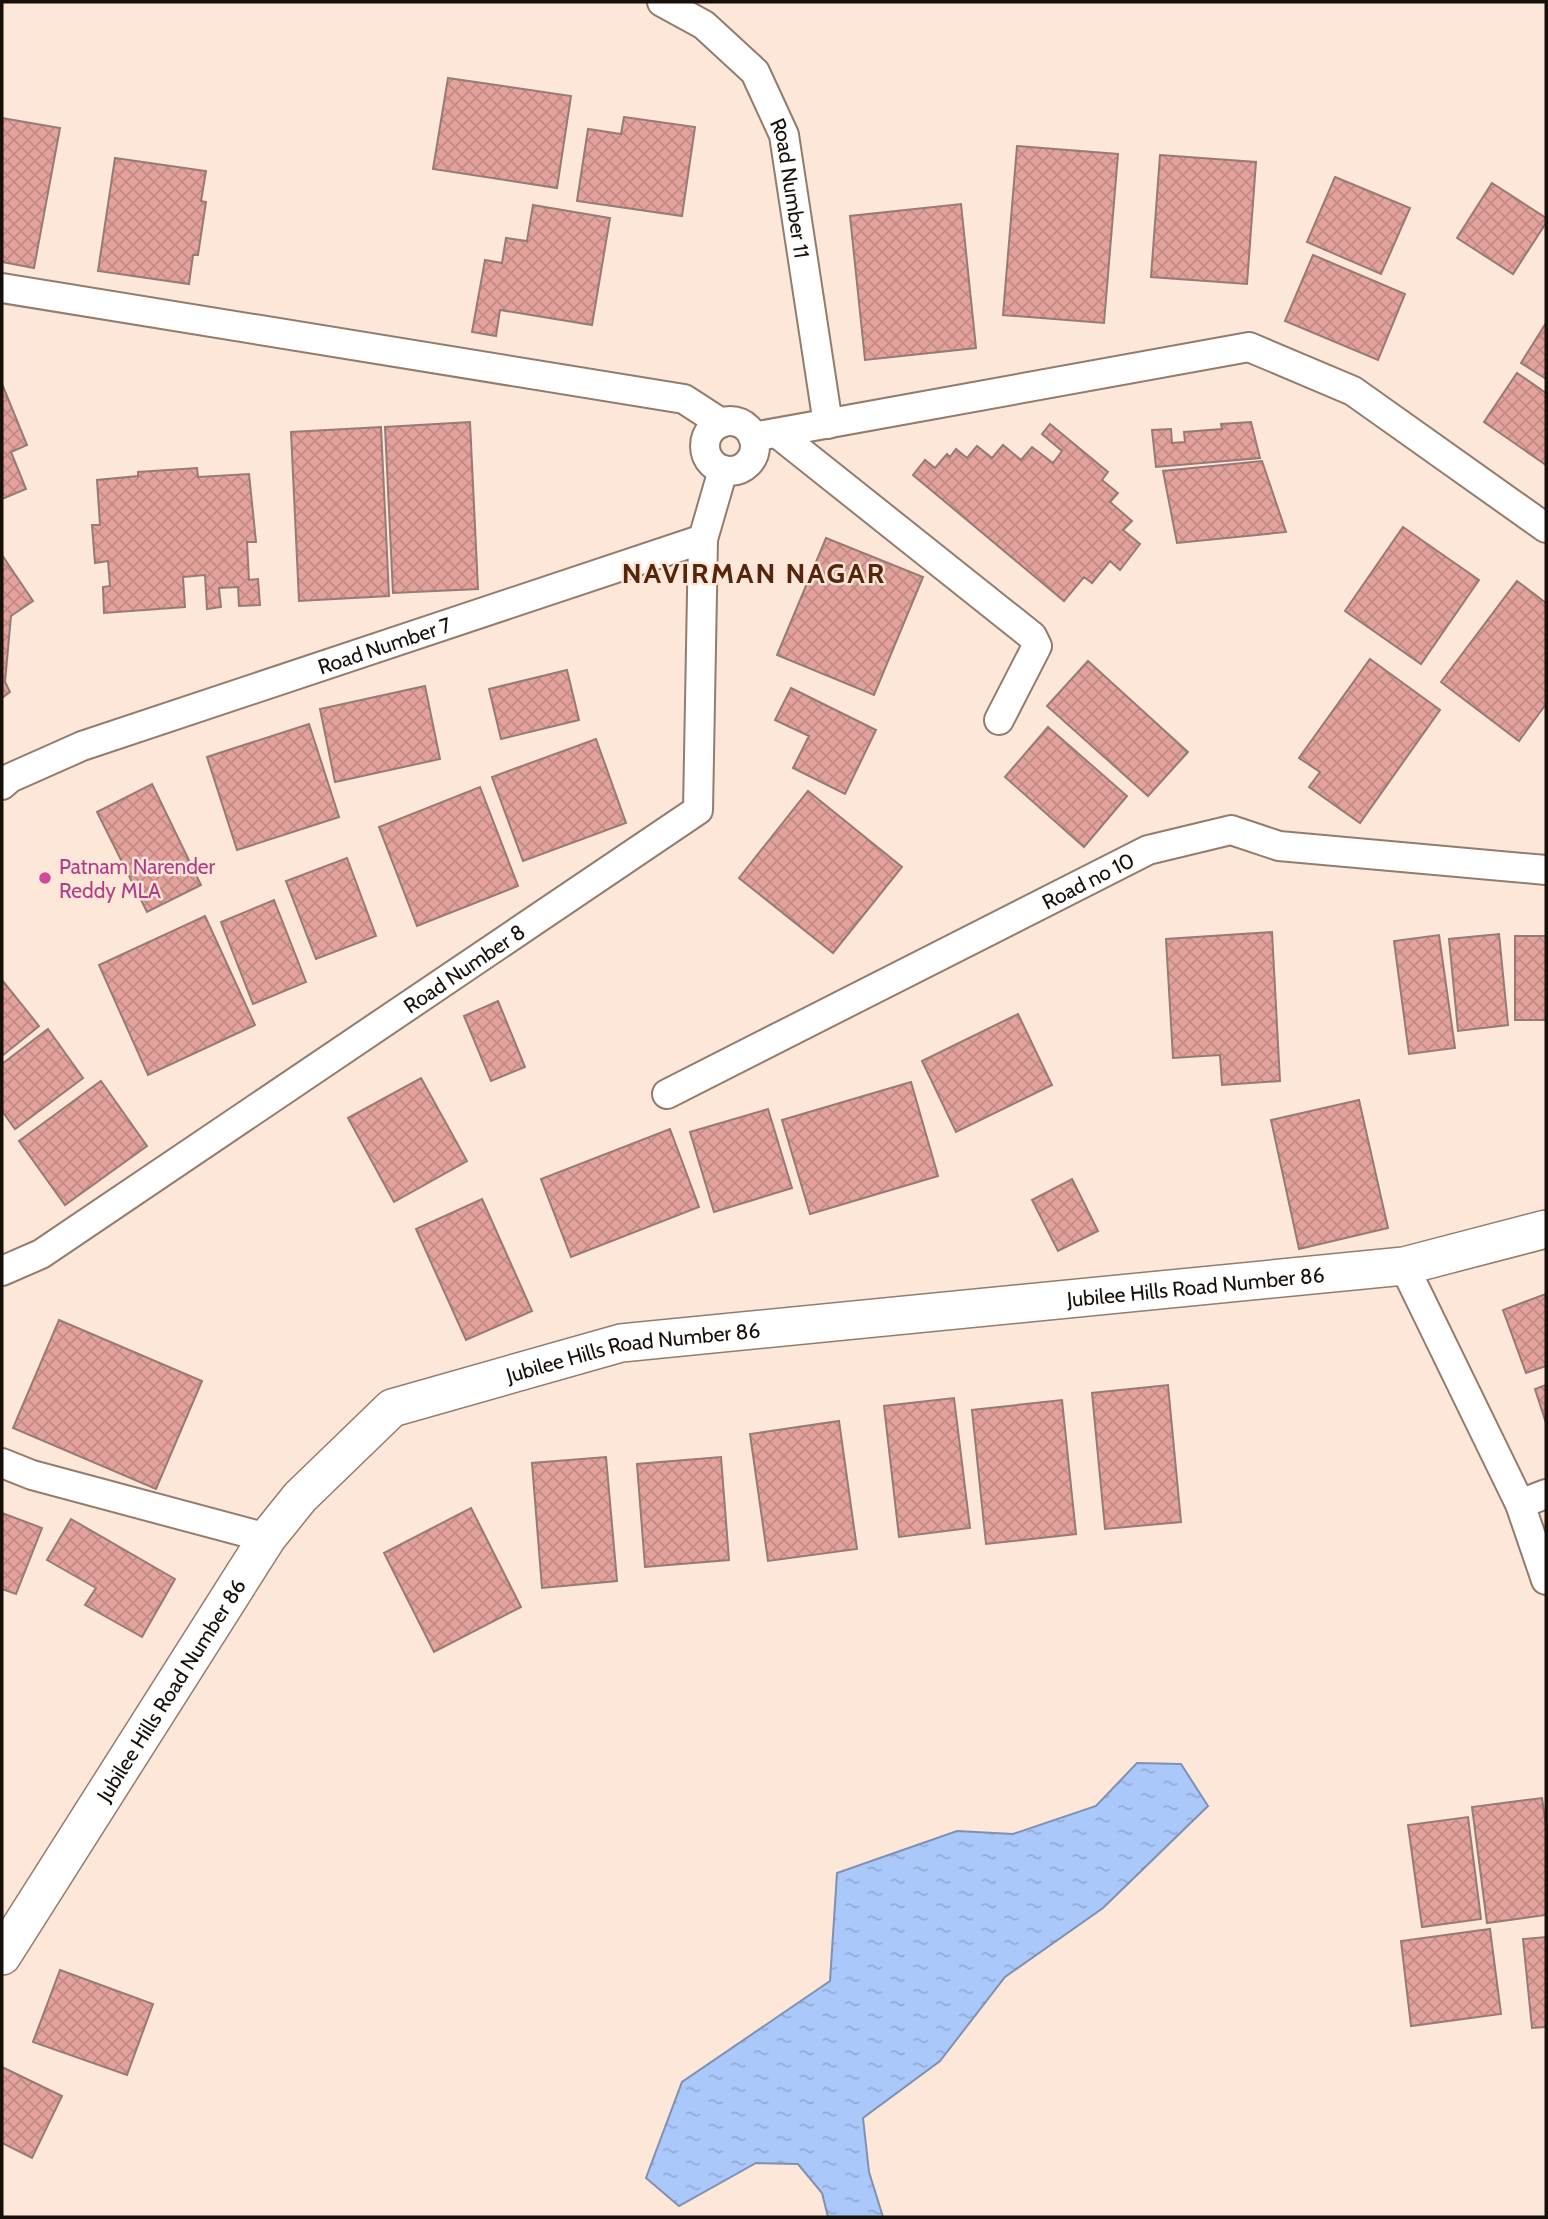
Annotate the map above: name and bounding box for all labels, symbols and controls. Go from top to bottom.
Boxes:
street label: Road Number 11 [765,114,815,260]
district label: NAVIRMAN NAGAR [622,556,886,590]
street label: Road Number 7 [314,611,454,679]
street label: Road no 10 [1038,847,1138,914]
place label: Patnam Narender Reddy MLA [59,854,216,903]
marker: Patnam Narender Reddy MLA [37,870,53,886]
street label: Road Number 8 [399,918,529,1018]
street label: Jubilee Hills Road Number 86 [1065,1261,1326,1312]
street label: Jubilee Hills Road Number 86 [502,1317,761,1388]
street label: Jubilee Hills Road Number 86 [90,1574,250,1807]

